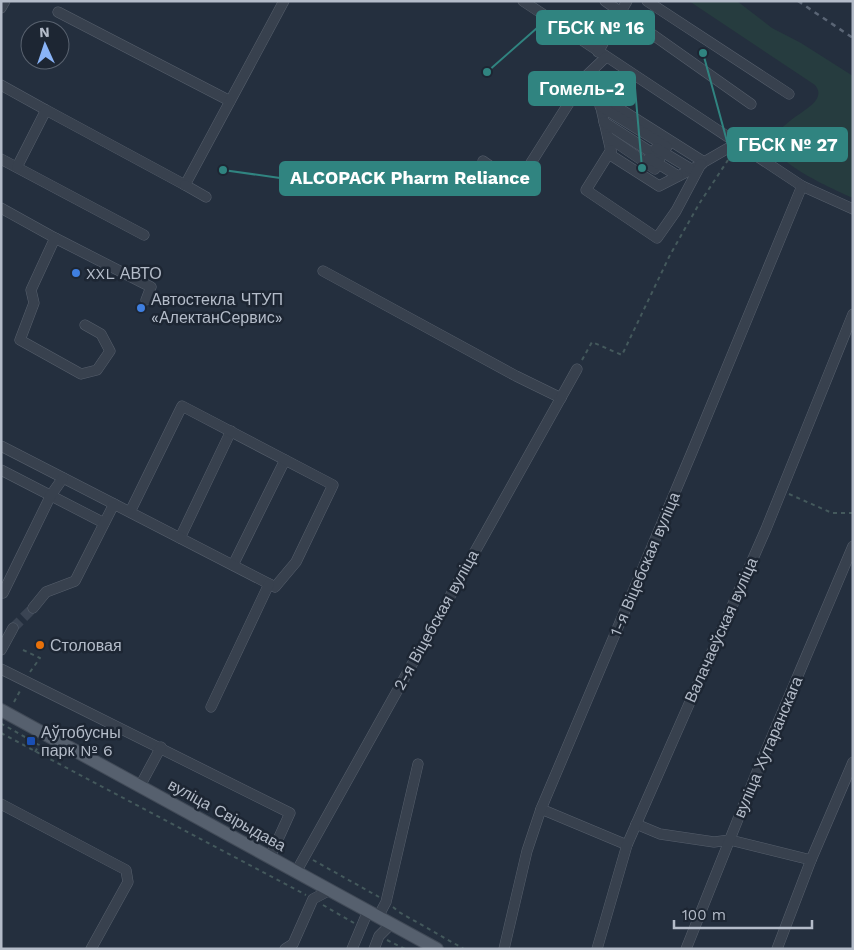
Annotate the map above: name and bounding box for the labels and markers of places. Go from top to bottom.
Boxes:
callout: ГБСК № 16 [537,11,654,44]
callout: Гомель-2 [529,72,635,105]
callout: ГБСК № 27 [728,128,847,161]
callout: ALCOPACK Pharm Reliance [280,162,540,195]
place label: XXL АВТО [86,264,162,283]
marker: XXL АВТО [70,267,82,279]
place label: Автостекла ЧТУП «АлектанСервис» [151,290,283,327]
marker: Автостекла ЧТУП «АлектанСервис» [135,302,147,314]
place label: Столовая [50,636,122,655]
marker: Столовая [34,639,46,651]
place label: Аўтобусны парк № 6 [41,723,121,760]
marker: Аўтобусны парк № 6 [25,735,37,747]

